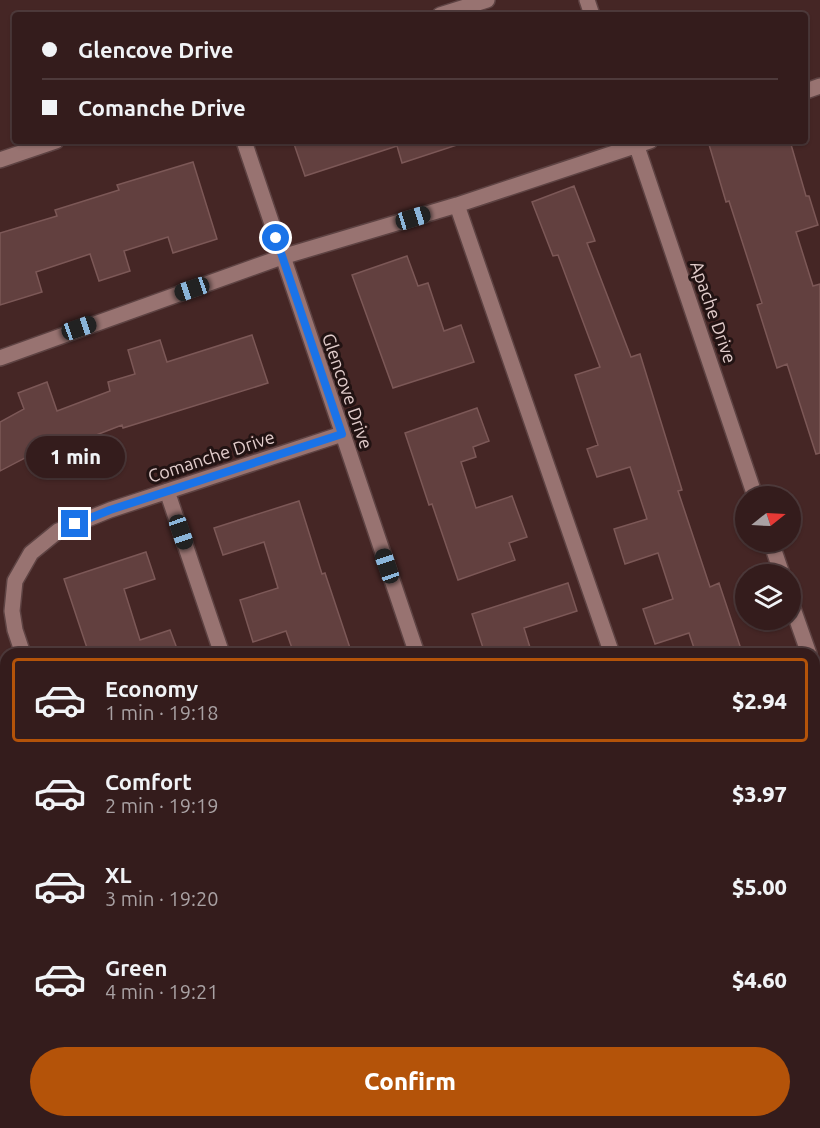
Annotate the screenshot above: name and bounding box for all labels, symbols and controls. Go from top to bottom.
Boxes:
text: Glencove Drive [78,37,233,62]
text: Comanche Drive [78,95,246,120]
car [393,204,433,232]
route start [262,224,289,251]
street label: Apache Drive [687,258,741,366]
car [172,275,212,303]
car [59,314,99,342]
street label: Glencove Drive [319,331,377,451]
street label: Comanche Drive [145,426,277,486]
callout: 1 min [26,437,124,479]
text: 1 min [50,445,101,468]
north arrow [735,486,801,552]
map controls [735,486,801,630]
route end [61,510,88,537]
car [167,512,195,552]
car [373,546,401,586]
button: layers [735,564,801,630]
icon: car [33,673,87,727]
text: Economy [105,676,198,701]
text: $2.94 [732,688,787,713]
text: 1 min · 19:18 [105,701,219,724]
icon: car [33,766,87,820]
text: Comfort [105,769,192,794]
text: $3.97 [732,781,787,806]
text: 2 min · 19:19 [105,794,219,817]
icon: car [33,859,87,913]
text: XL [105,862,132,887]
text: $5.00 [732,874,787,899]
text: 3 min · 19:20 [105,887,219,910]
icon: car [33,952,87,1006]
text: Green [105,955,167,980]
text: $4.60 [732,967,787,992]
text: 4 min · 19:21 [105,980,219,1003]
button: Confirm [30,1047,790,1116]

